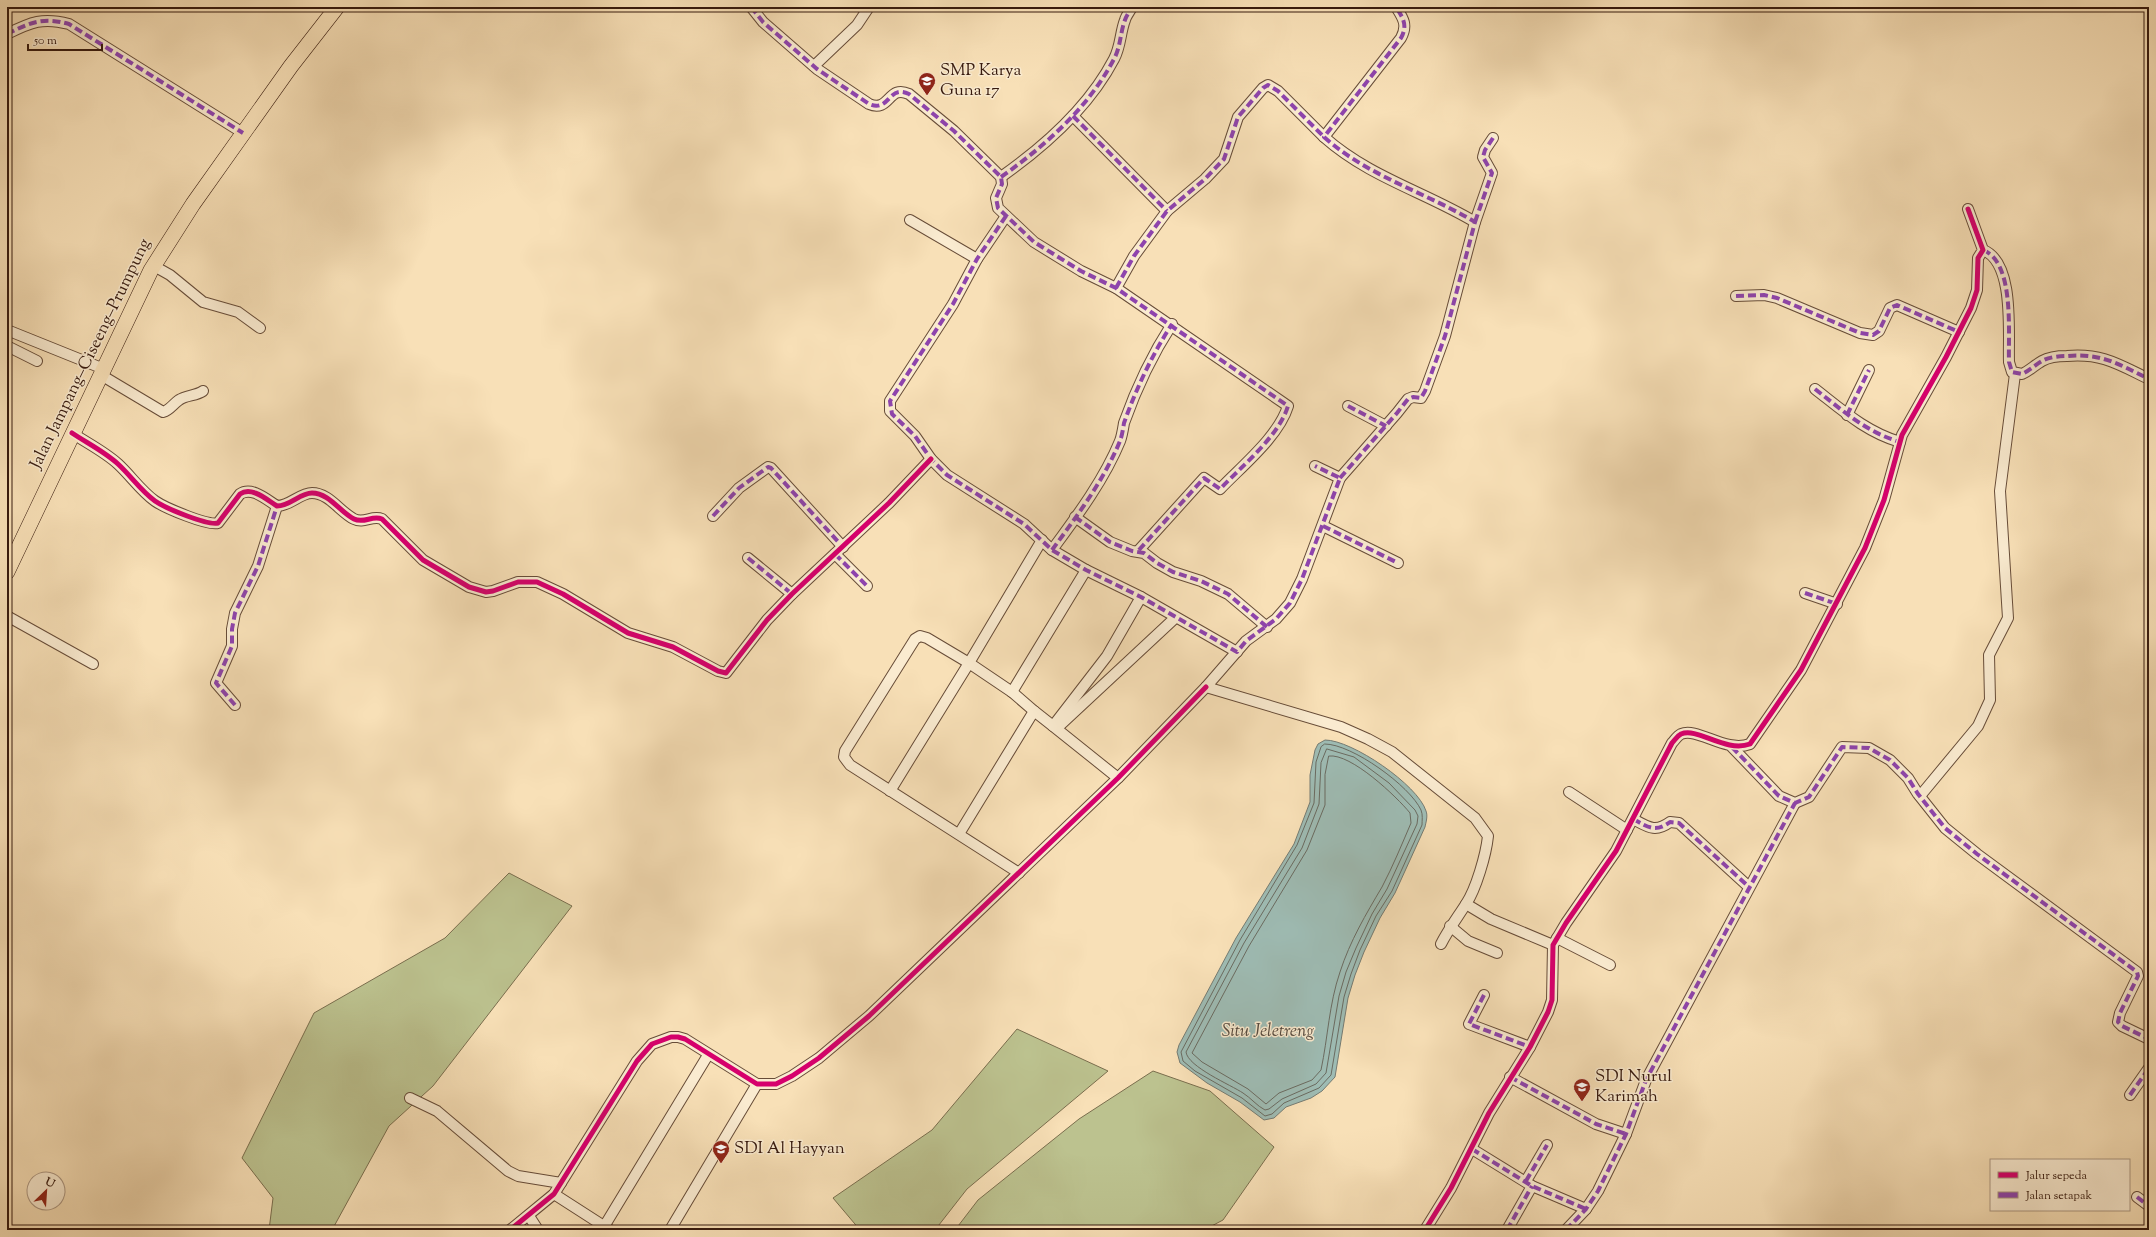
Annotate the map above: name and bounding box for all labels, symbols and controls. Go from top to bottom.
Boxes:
scale bar [28,26,102,52]
text: 50 m [33,32,57,50]
place label: SMP Karya Guna 17 [940,59,1021,103]
school or university icon: SMP Karya Guna 17 [917,71,937,96]
street label: Jalan Jampang–Ciseeng–Prumpung [24,235,157,474]
water label: Situ Jeletreng [1222,1019,1315,1045]
place label: SDI Nurul Karimah [1595,1065,1672,1109]
school or university icon: SDI Nurul Karimah [1572,1077,1592,1102]
place label: SDI Al Hayyan [734,1137,845,1161]
school or university icon: SDI Al Hayyan [711,1139,731,1164]
legend [1990,1159,2130,1211]
text: Jalur sepeda [2025,1167,2087,1185]
north arrow [26,1171,66,1211]
text: U [41,1173,57,1192]
text: Jalan setapak [2025,1187,2092,1205]

